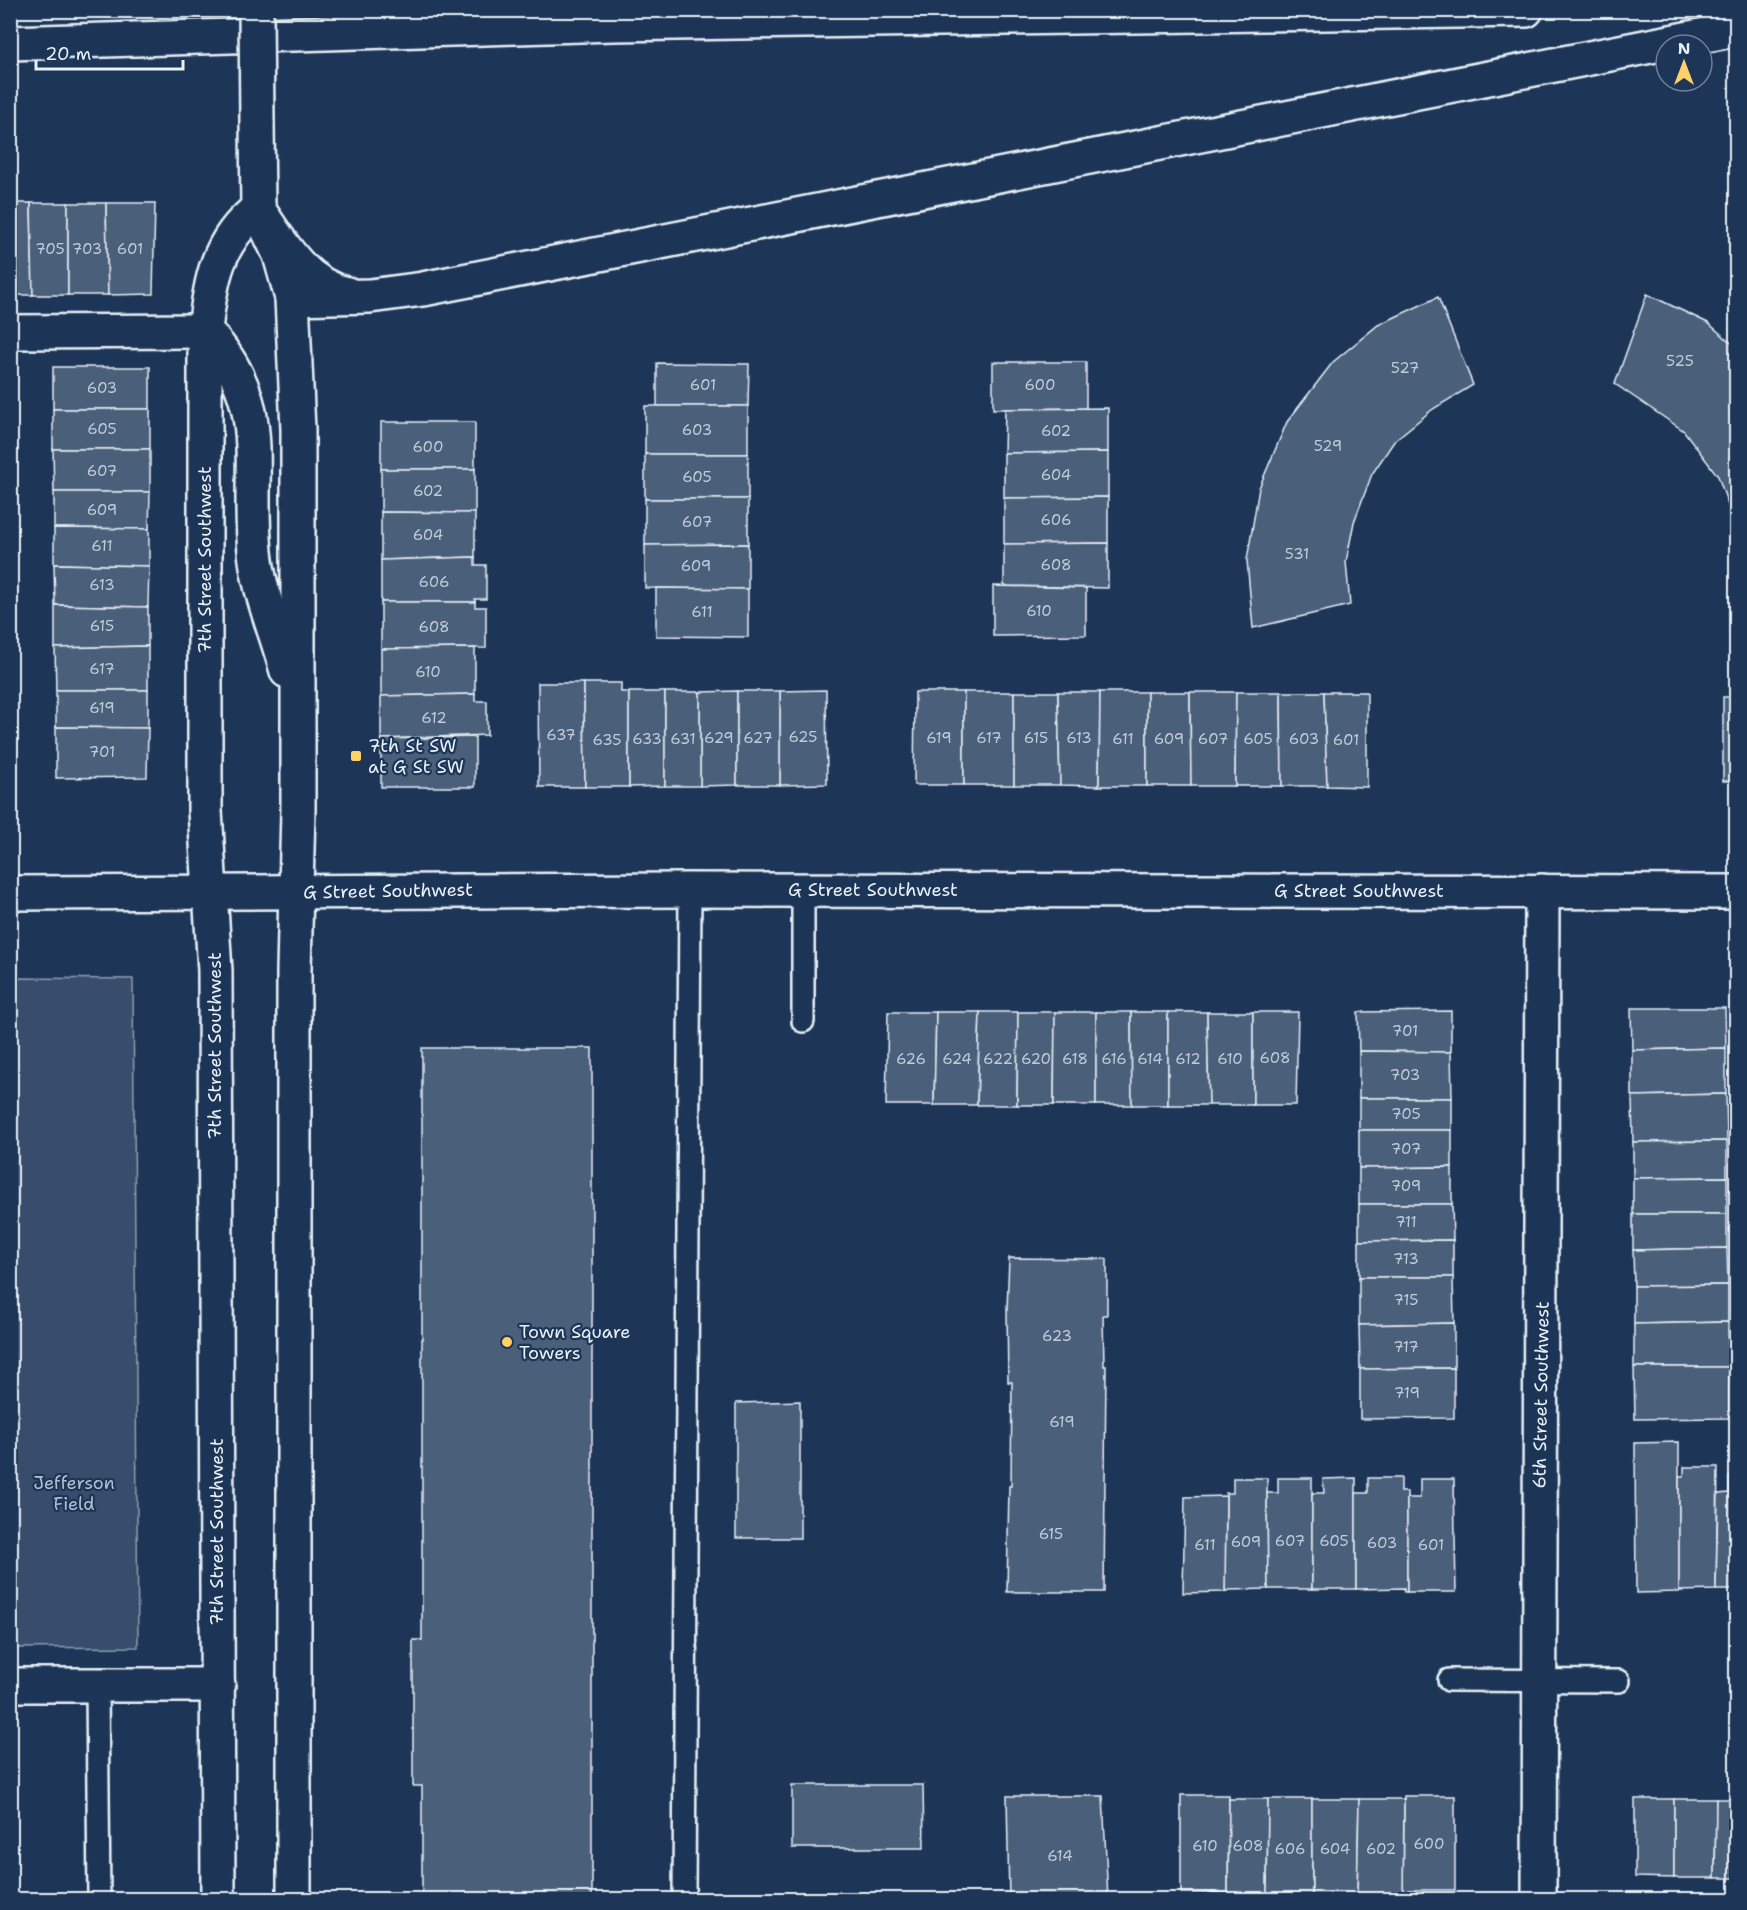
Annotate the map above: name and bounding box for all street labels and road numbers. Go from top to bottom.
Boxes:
street label: 7th Street Southwest [193,466,217,654]
street label: G Street Southwest [303,878,473,904]
street label: G Street Southwest [788,878,958,902]
street label: G Street Southwest [1274,879,1444,903]
street label: 7th Street Southwest [203,952,227,1140]
street label: 6th Street Southwest [1527,1301,1555,1489]
street label: 7th Street Southwest [205,1438,229,1626]

